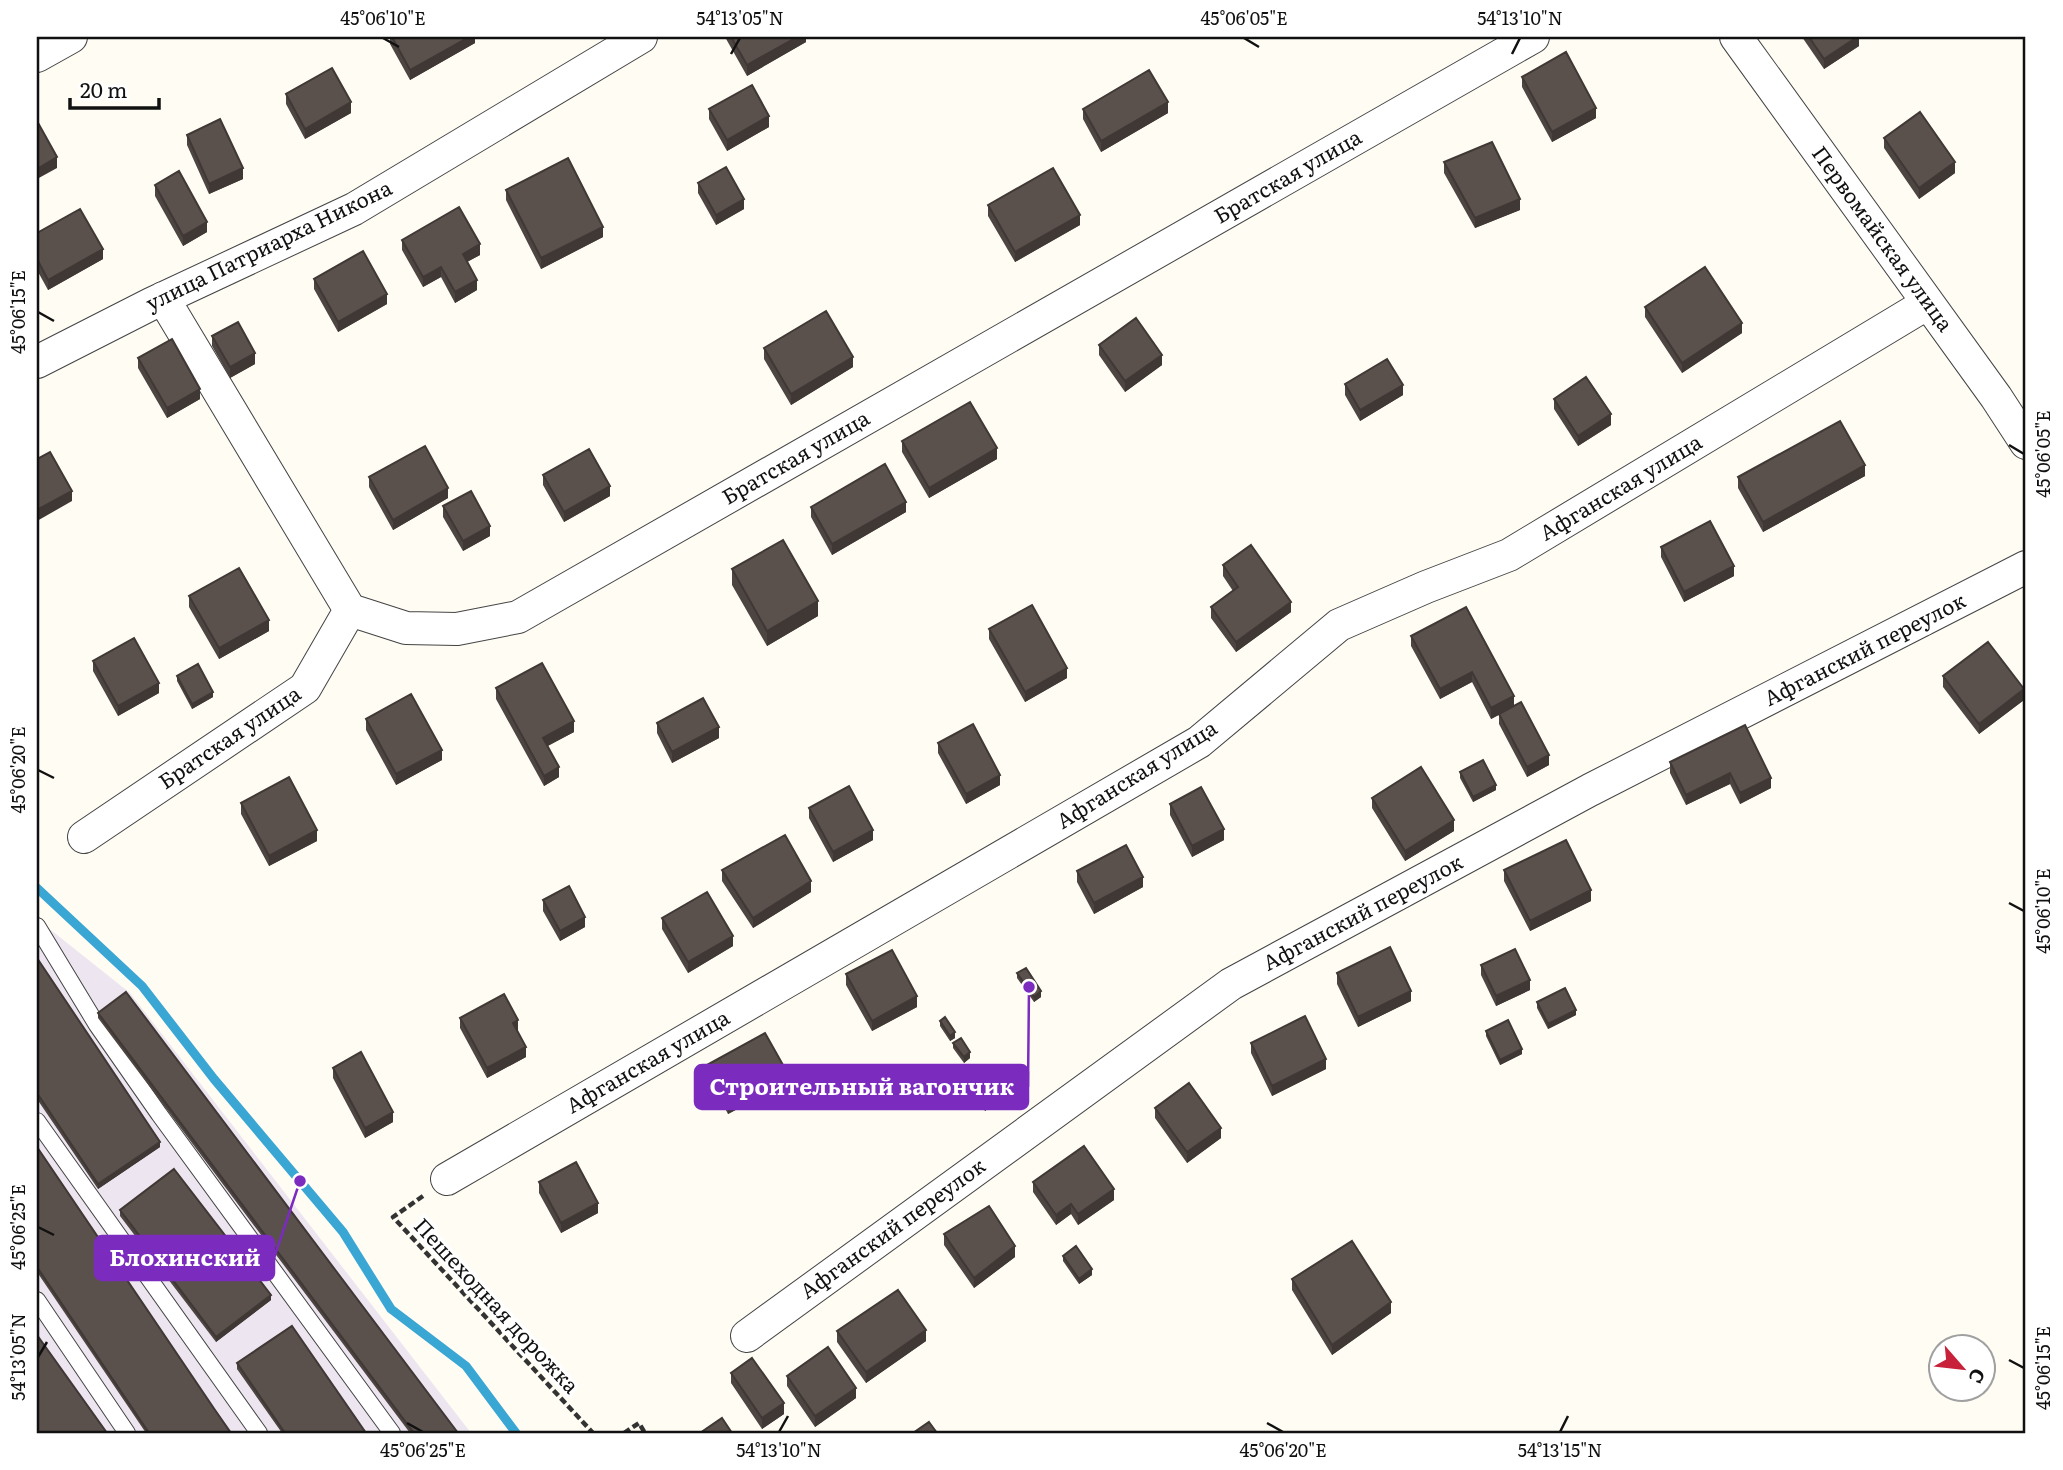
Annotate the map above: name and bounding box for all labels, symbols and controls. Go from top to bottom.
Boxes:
text: 45°06'10"E [340,4,426,31]
text: 54°13'05"N [696,4,784,31]
text: 45°06'05"E [1200,4,1288,31]
text: 54°13'10"N [1477,4,1563,31]
scale bar [70,66,159,110]
text: 20 m [80,73,127,104]
street label: Братская улица [1207,120,1367,230]
street label: Первомайская улица [1806,138,1962,337]
street label: улица Патриарха Никона [140,170,397,317]
text: 45°06'15"E [4,270,31,354]
street label: Братская улица [715,401,875,511]
text: 45°06'05"E [2029,410,2056,498]
street label: Афганская улица [1533,425,1707,547]
street label: Афганский переулок [1758,583,1971,712]
street label: Братская улица [151,676,307,795]
street label: Афганская улица [1049,711,1223,835]
text: 45°06'20"E [4,726,31,814]
street label: Афганский переулок [1256,845,1468,977]
text: 45°06'10"E [2029,868,2056,954]
street label: Афганская улица [559,1000,735,1119]
callout: Строительный вагончик [695,1065,1028,1109]
text: Строительный вагончик [710,1068,1015,1102]
street label: Афганский переулок [792,1149,991,1305]
text: 45°06'25"E [4,1184,31,1270]
street label: Пешеходная дорожка [408,1210,588,1399]
callout: Блохинский [95,1236,274,1280]
text: Блохинский [109,1239,261,1273]
text: 54°13'05"N [4,1313,31,1401]
text: 45°06'15"E [2029,1326,2056,1410]
north arrow [1926,1334,1996,1404]
text: С [1962,1364,1993,1389]
text: 45°06'25"E [380,1436,466,1463]
text: 54°13'10"N [736,1436,822,1463]
text: 45°06'20"E [1239,1436,1327,1463]
text: 54°13'15"N [1518,1436,1602,1463]

